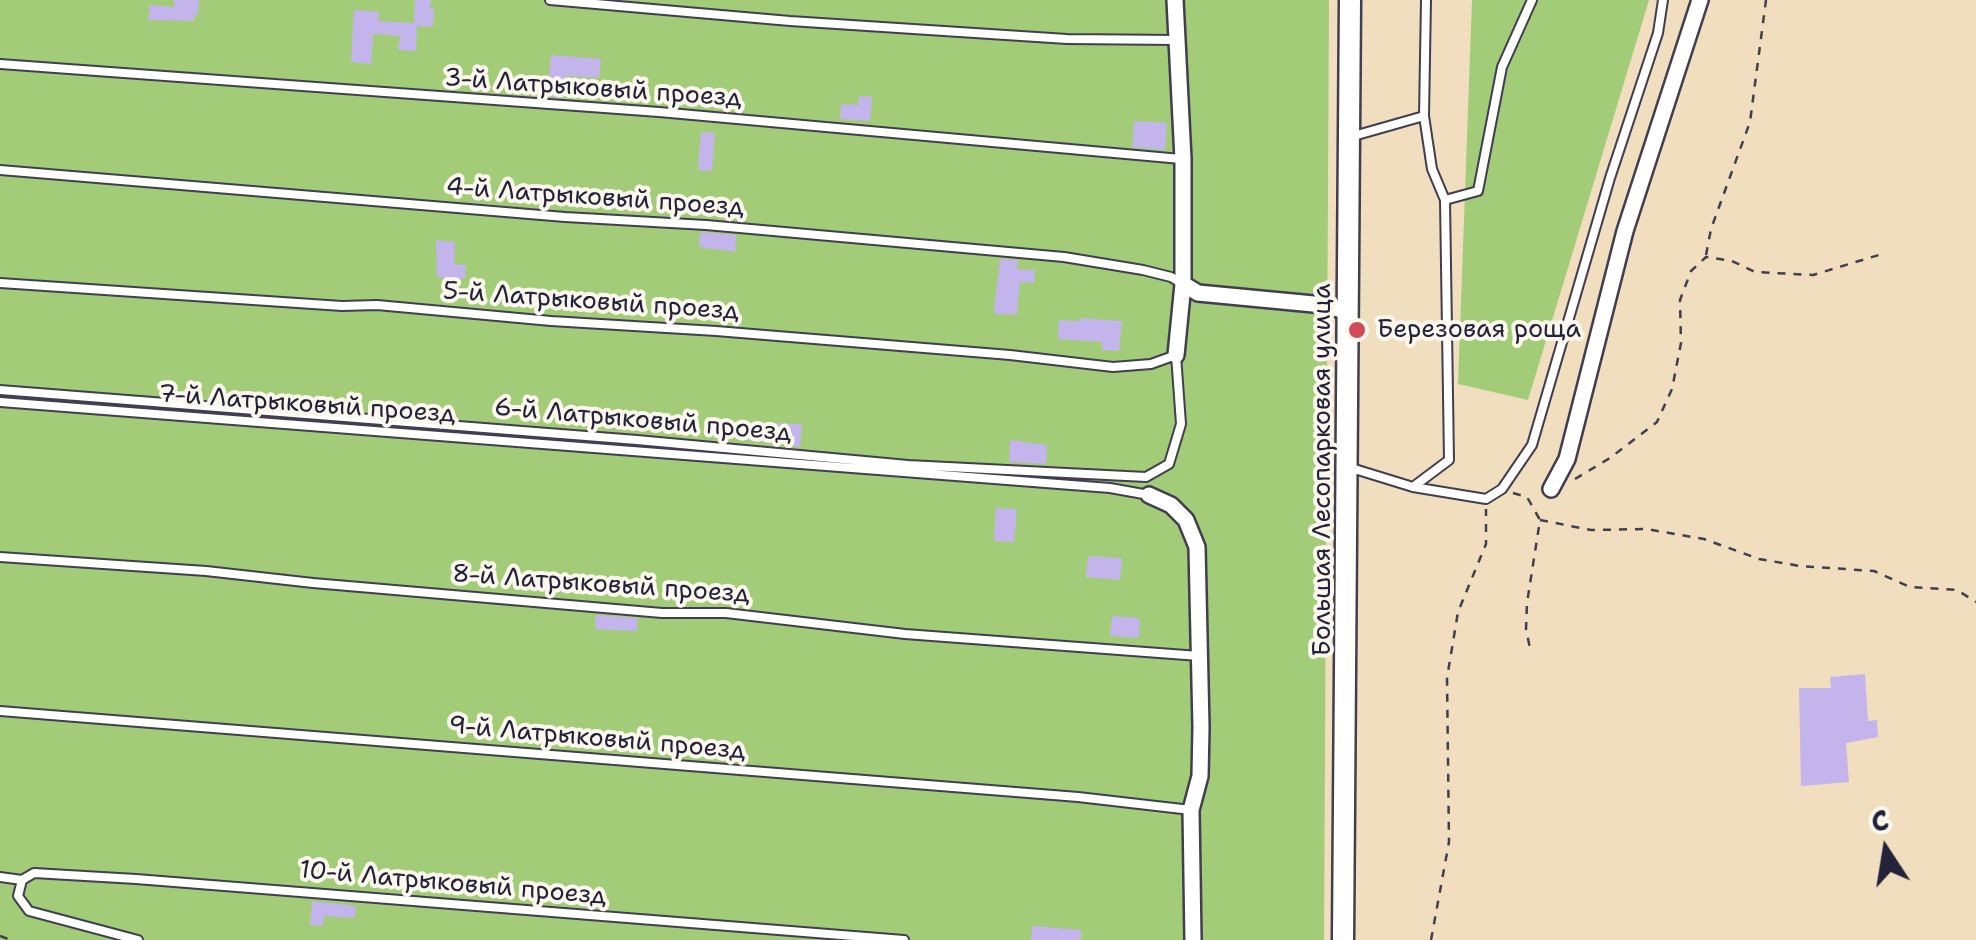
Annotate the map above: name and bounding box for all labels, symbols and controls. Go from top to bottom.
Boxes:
street label: 3-й Латрыковый проезд [443,64,743,114]
street label: 4-й Латрыковый проезд [445,173,745,223]
street label: 5-й Латрыковый проезд [442,277,740,327]
street label: Большая Лесопарковая улица [1308,284,1338,656]
place label: Березовая роща [1377,315,1581,345]
marker: Березовая роща [1346,319,1368,341]
street label: 7-й Латрыковый проезд [157,380,457,430]
street label: 6-й Латрыковый проезд [493,393,793,449]
street label: 8-й Латрыковый проезд [451,560,751,610]
street label: 9-й Латрыковый проезд [447,711,747,767]
north arrow [1836,800,1936,900]
text: С [1867,800,1892,841]
street label: 10-й Латрыковый проезд [298,856,608,912]

